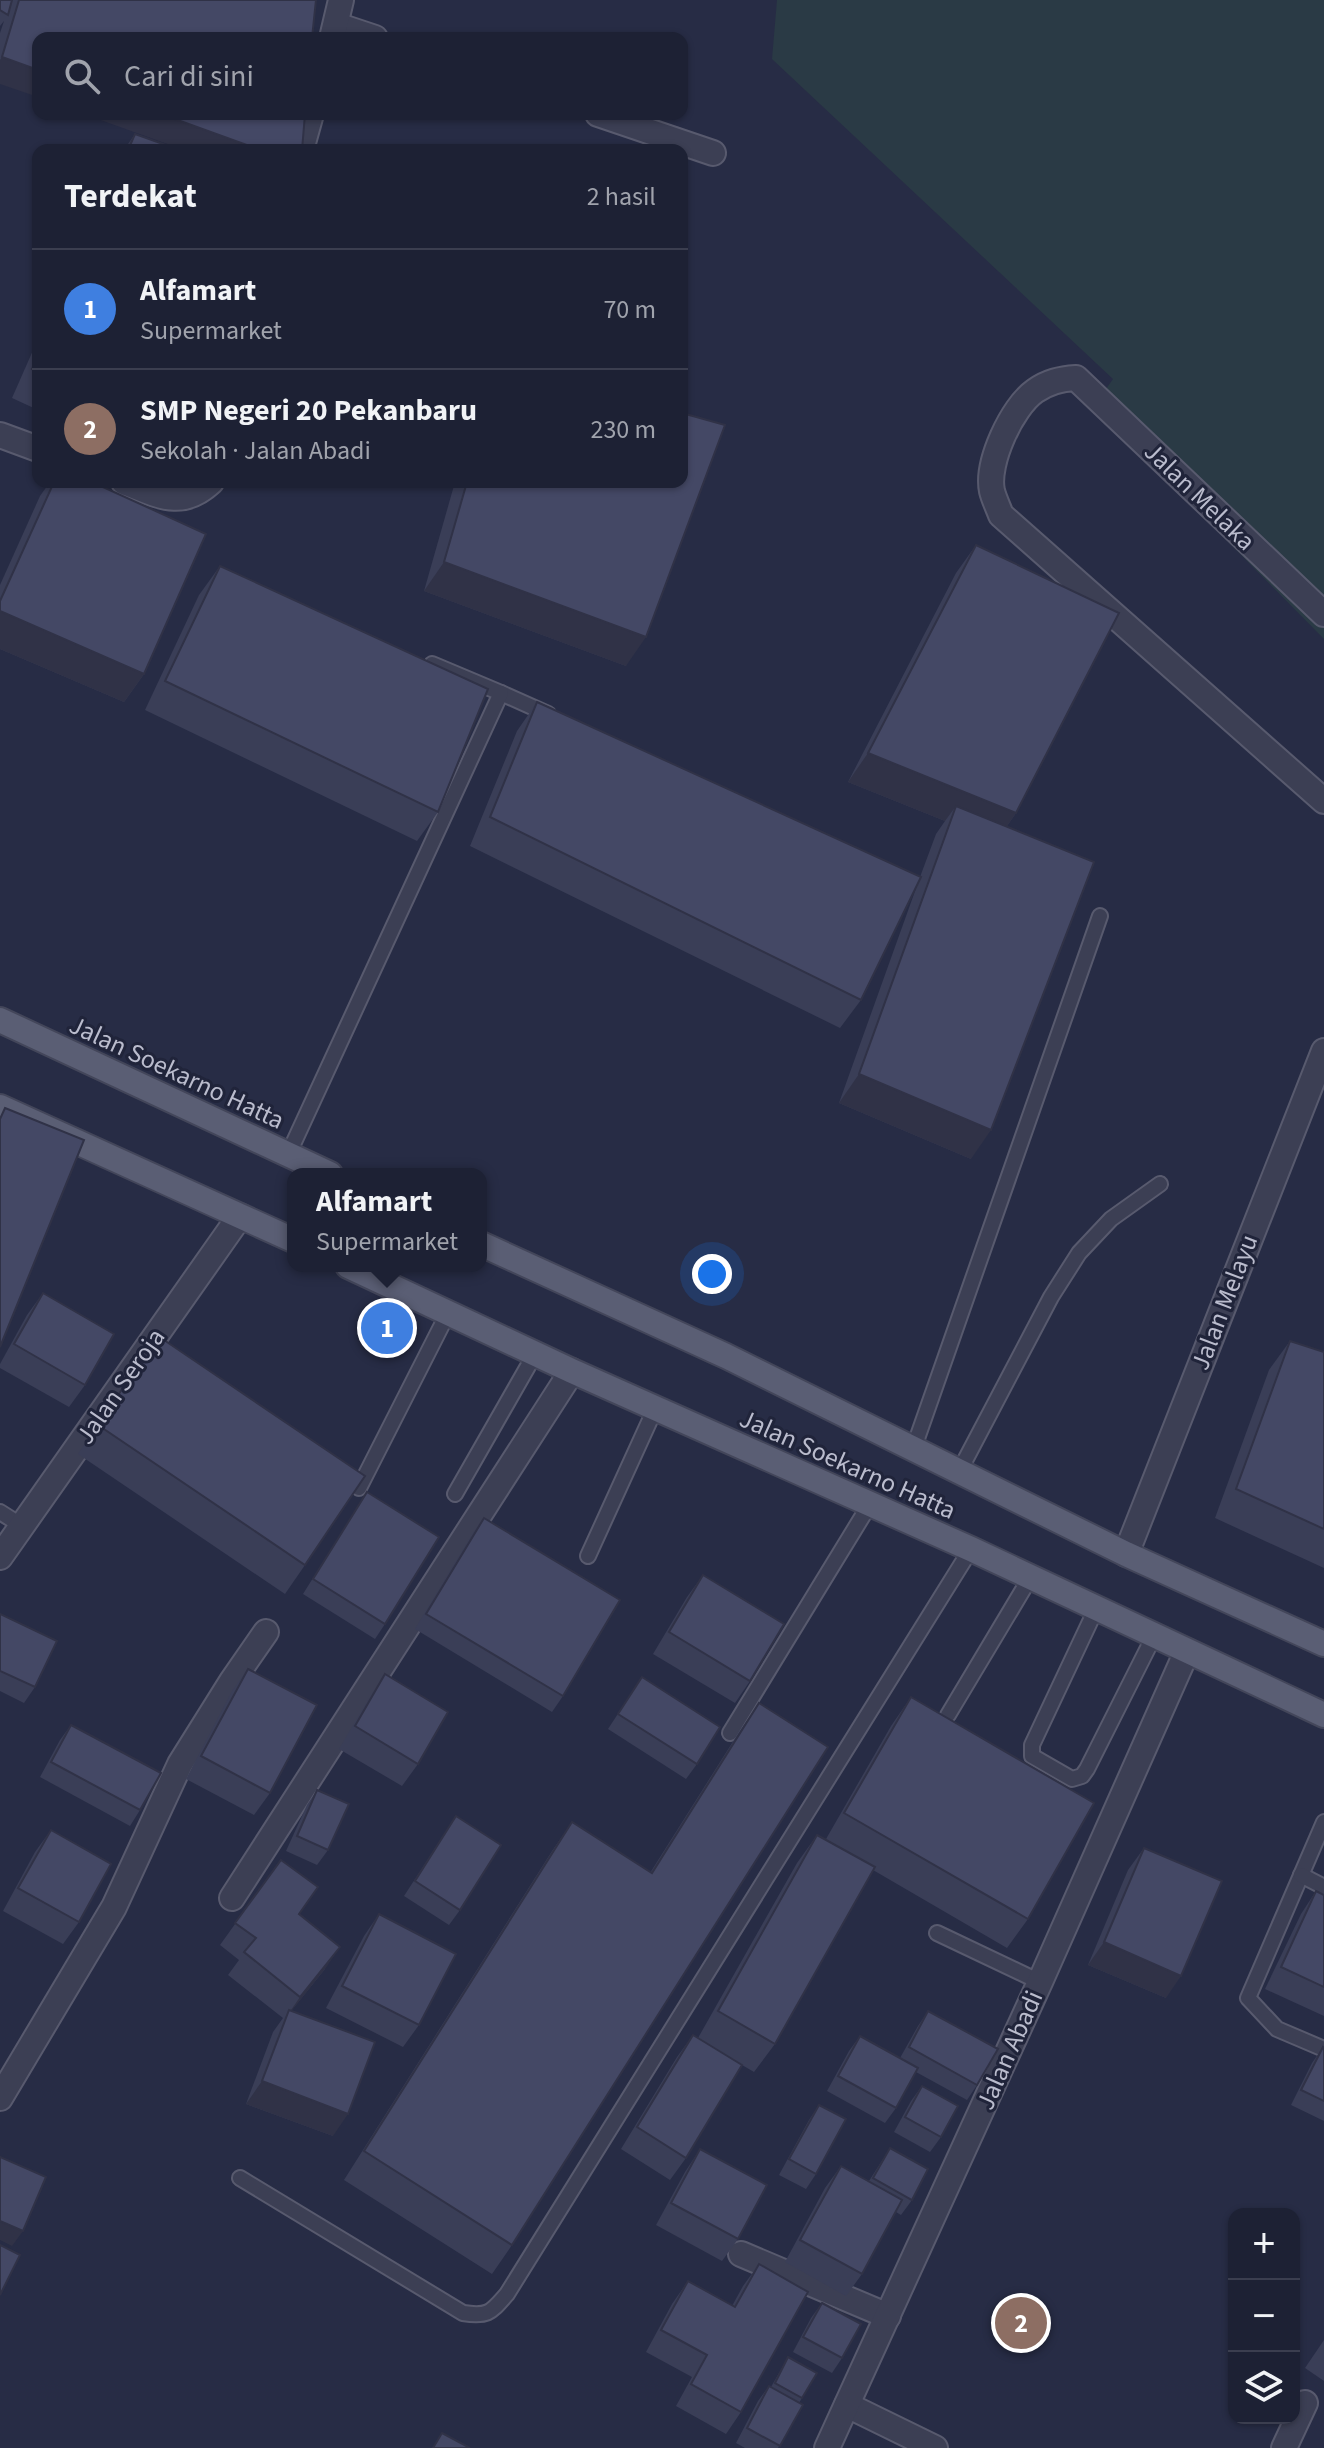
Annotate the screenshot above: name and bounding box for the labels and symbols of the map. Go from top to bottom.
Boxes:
street label: Jalan Melaka [1136,434,1264,559]
street label: Jalan Soekarno Hatta [63,1006,290,1138]
street label: Jalan Melayu [1182,1229,1267,1375]
your location [692,1254,732,1294]
pin: 1 [361,1298,413,1358]
street label: Jalan Seroja [67,1321,174,1452]
street label: Jalan Soekarno Hatta [734,1400,962,1529]
street label: Jalan Abadi [967,1985,1052,2116]
pin: 2 [995,2293,1047,2353]

